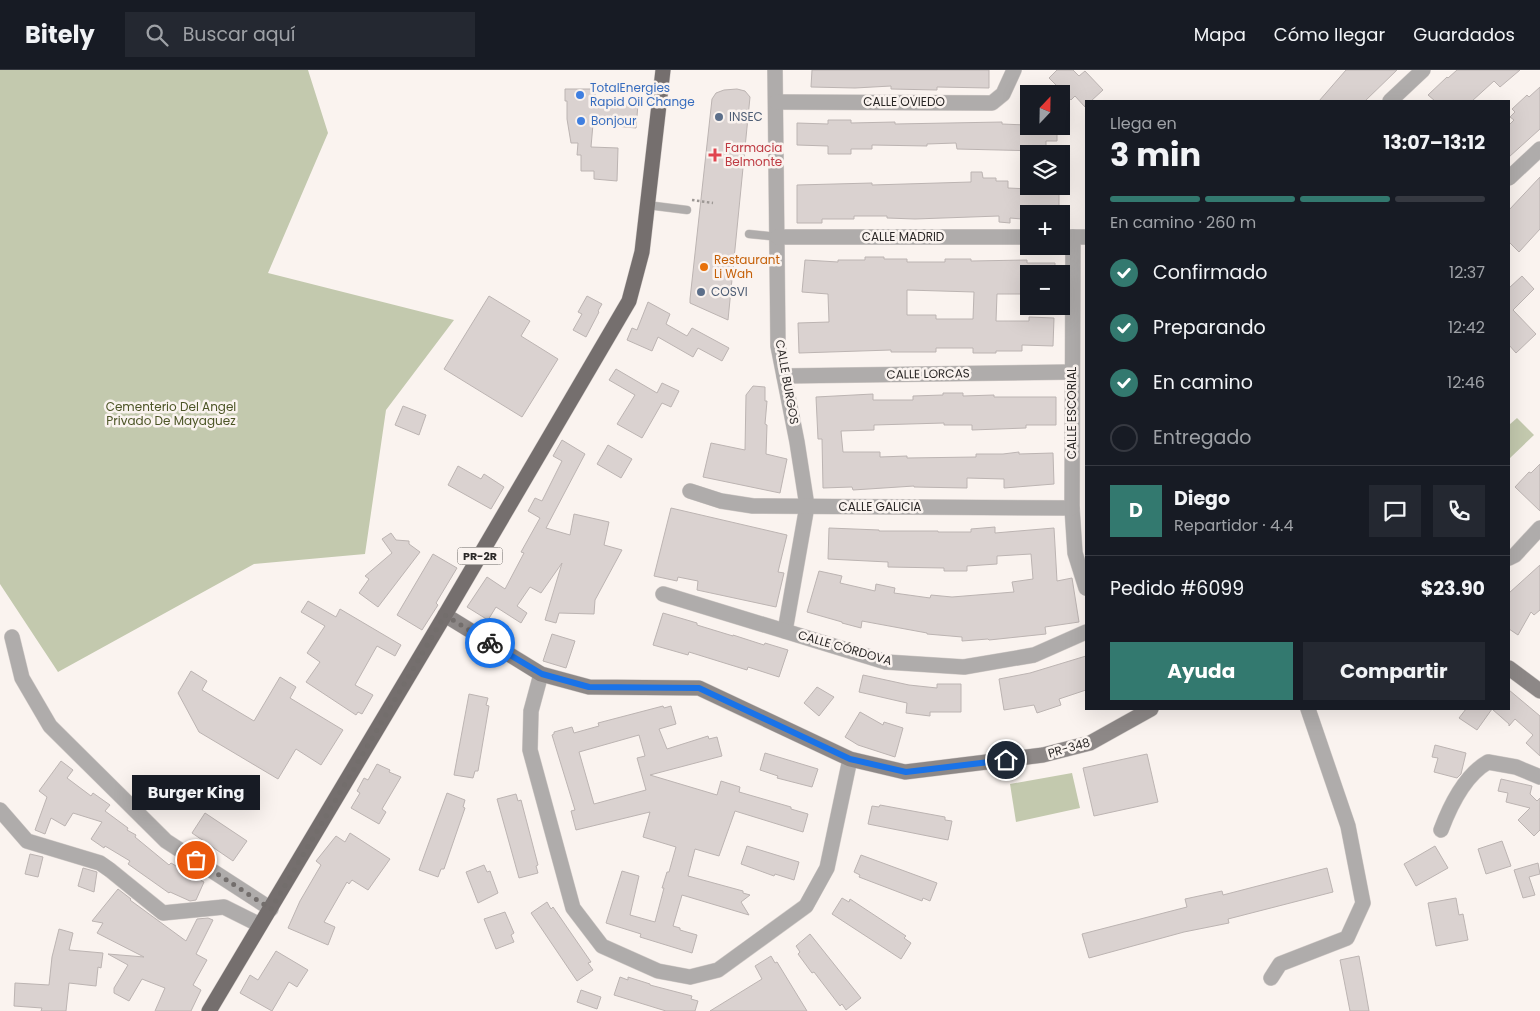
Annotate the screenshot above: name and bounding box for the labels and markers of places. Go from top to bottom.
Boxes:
place label: TotalEnergies Rapid Oil Change [590,79,695,110]
marker: TotalEnergies Rapid Oil Change [574,89,586,101]
place label: INSEC [729,108,763,125]
marker: INSEC [713,111,725,123]
place label: Bonjour [591,112,637,129]
marker: Bonjour [575,115,587,127]
place label: Farmacia Belmonte [725,139,782,170]
marker: Farmacia Belmonte [709,149,721,161]
place label: Restaurant Li Wah [714,251,780,282]
marker: Restaurant Li Wah [698,261,710,273]
place label: COSVI [711,283,748,300]
marker: COSVI [695,286,707,298]
pin [985,739,1027,781]
callout: Burger King [132,775,260,810]
pin [175,839,217,881]

